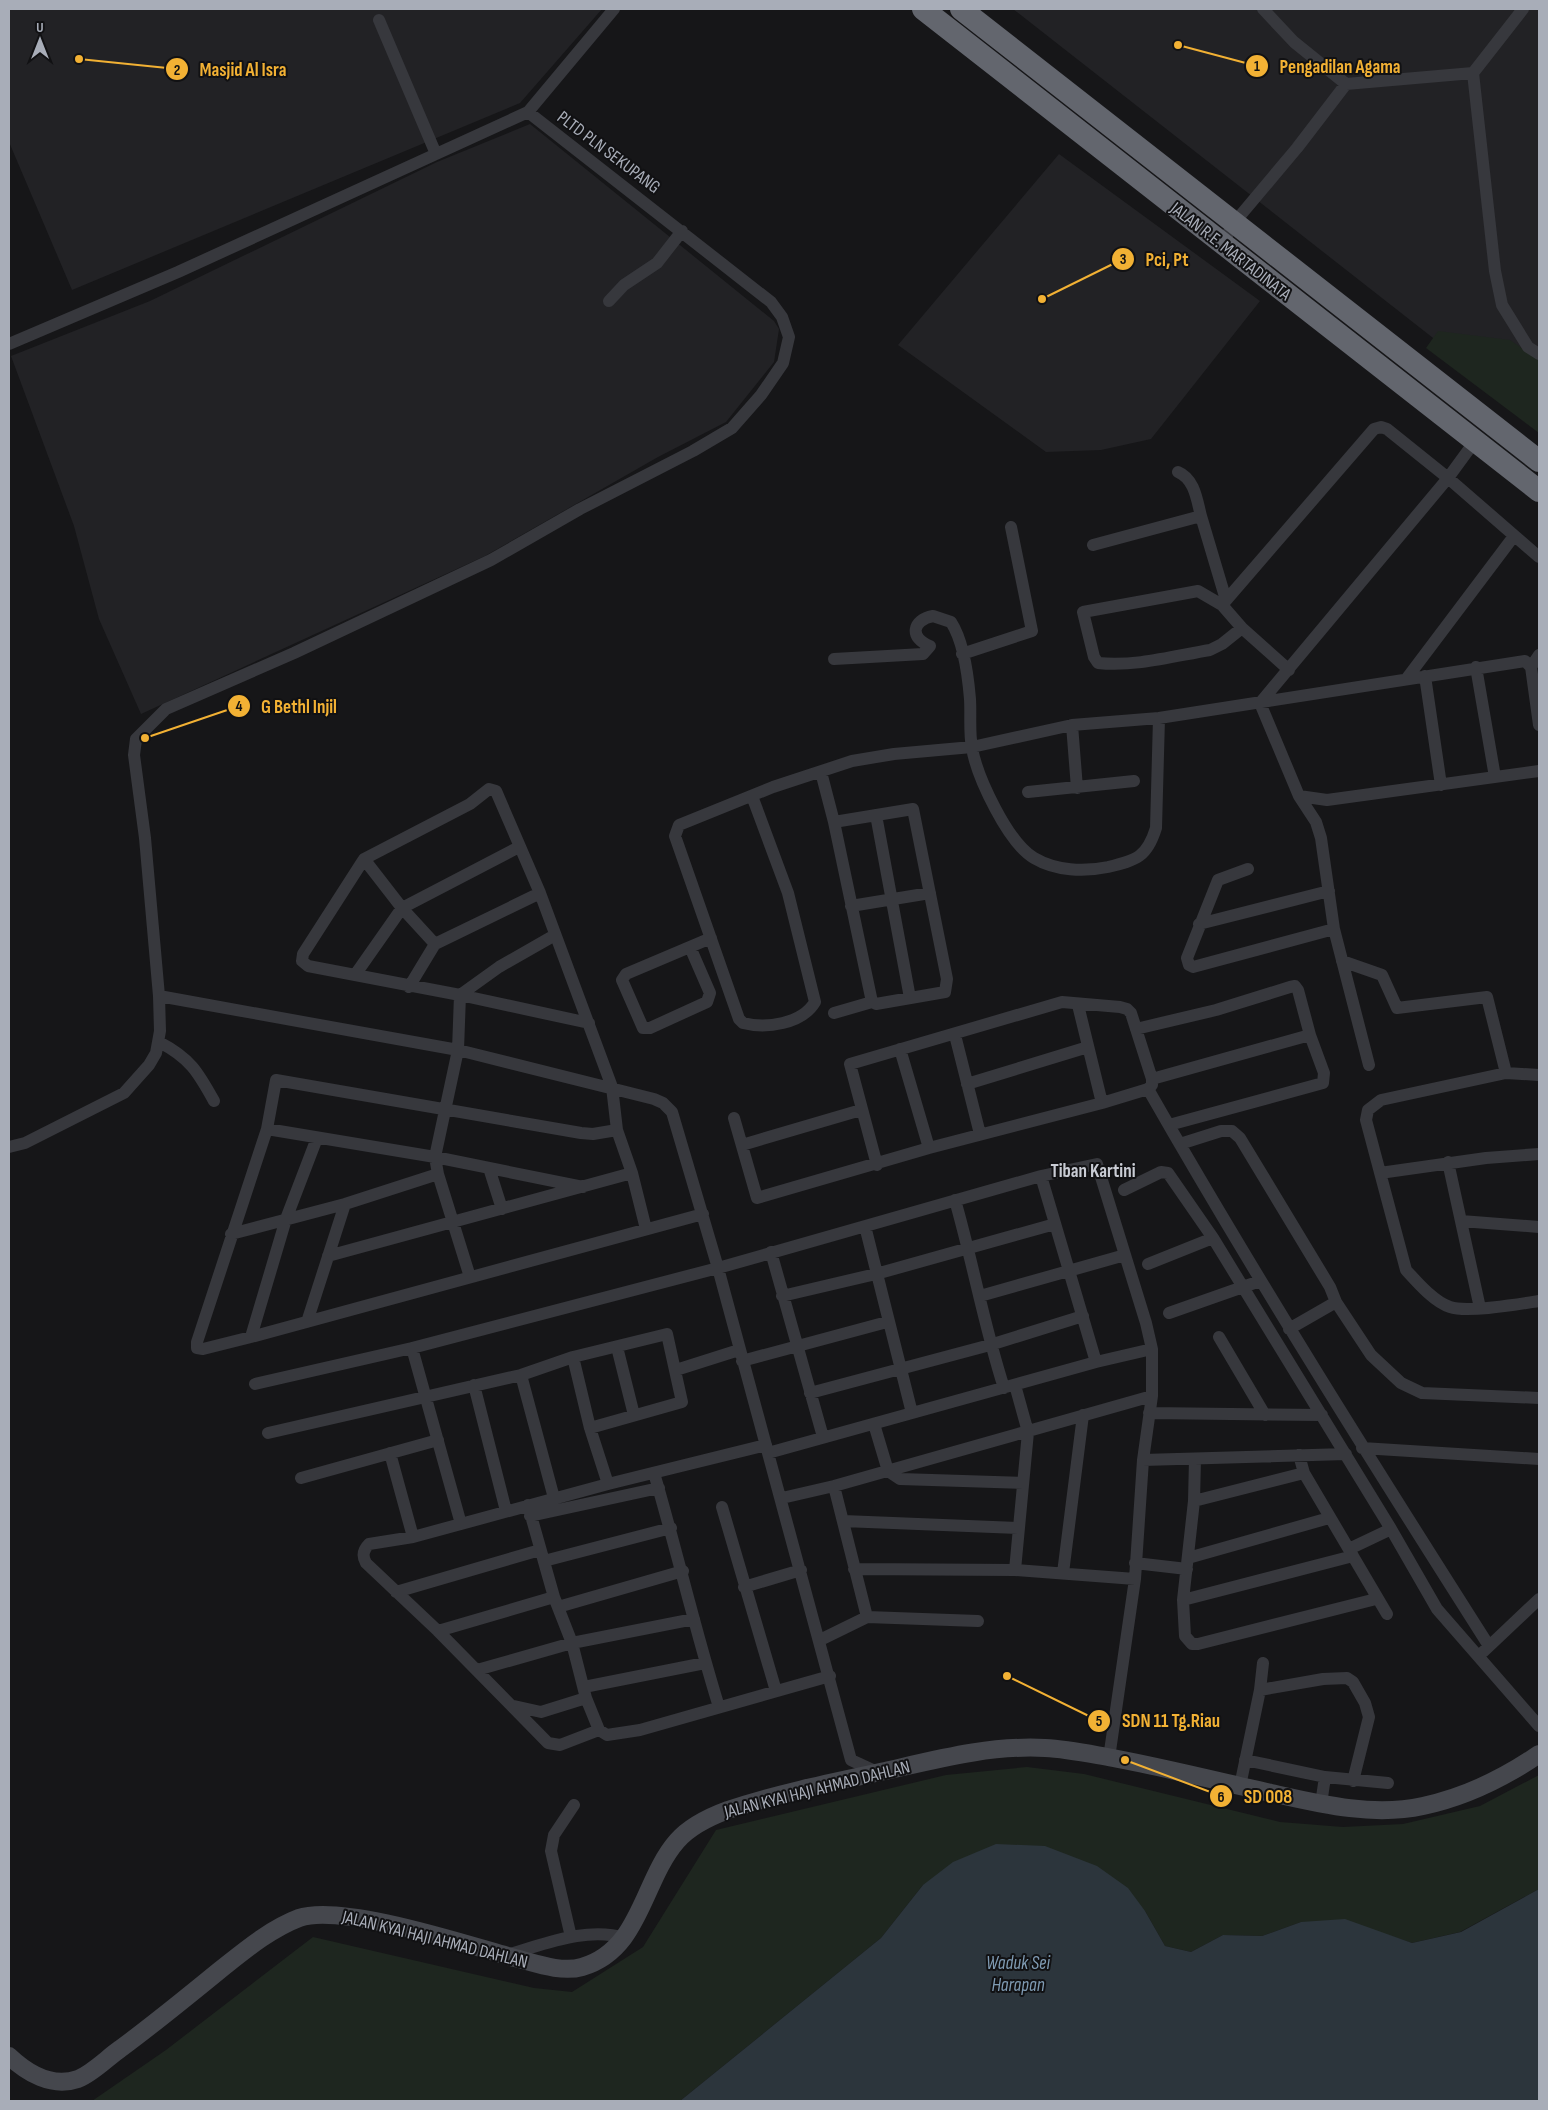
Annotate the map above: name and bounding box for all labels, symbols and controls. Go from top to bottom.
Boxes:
north arrow [15,15,65,65]
text: U [36,19,44,36]
callout: Pengadilan Agama [1244,49,1410,83]
callout: Masjid Al Isra [164,52,296,86]
text: Pengadilan Agama [1279,56,1401,79]
text: 1 [1254,57,1260,76]
text: Masjid Al Isra [200,59,286,82]
text: 2 [174,61,180,80]
street label: PLTD PLN SEKUPANG [553,107,664,198]
street label: JALAN R.E. MARTADINATA [1166,197,1295,305]
callout: Pci, Pt [1110,242,1198,276]
text: Pci, Pt [1145,249,1189,272]
text: 3 [1120,250,1127,269]
callout: G Bethl Injil [226,689,347,723]
text: G Bethl Injil [261,696,337,719]
text: 4 [236,697,243,716]
district label: Tiban Kartini [1050,1160,1136,1183]
callout: SDN 11 Tg.Riau [1087,1704,1229,1738]
text: SDN 11 Tg.Riau [1122,1710,1220,1733]
text: 5 [1096,1712,1103,1731]
street label: JALAN KYAI HAJI AHMAD DAHLAN [721,1756,912,1823]
callout: SD 008 [1209,1779,1302,1813]
text: SD 008 [1244,1786,1292,1809]
text: 6 [1217,1788,1225,1807]
street label: JALAN KYAI HAJI AHMAD DAHLAN [339,1906,530,1973]
water label: Waduk Sei Harapan [986,1952,1051,1997]

